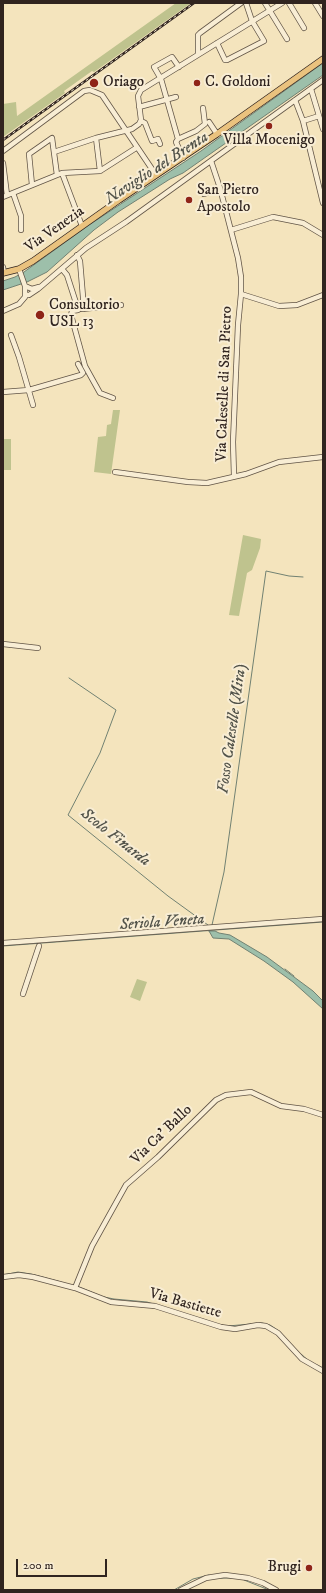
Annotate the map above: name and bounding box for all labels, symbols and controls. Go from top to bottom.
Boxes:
place label: Oriago [103,74,144,92]
place label: C. Goldoni [205,74,270,92]
marker: Oriago [88,77,100,89]
marker: C. Goldoni [192,78,202,88]
marker: Villa Mocenigo [264,121,274,131]
water label: Naviglio del Brenta [102,128,212,210]
place label: Villa Mocenigo [223,132,315,150]
place label: San Pietro Apostolo [197,182,259,217]
marker: San Pietro Apostolo [184,195,194,205]
street label: Via Venezia [22,203,88,257]
place label: Consultorio USL 13 [49,297,120,332]
street label: Via Caleselle di San Pietro [213,306,237,462]
marker: Consultorio USL 13 [34,309,46,321]
water label: Fosso Caleselle (Mira) [214,663,252,795]
water label: Scolo Finarda [76,805,154,871]
water label: Seriola Veneta [119,910,205,936]
street label: Via Ca' Ballo [128,1101,196,1169]
street label: Via Bastiette [147,1285,223,1323]
scale bar [18,1551,109,1577]
text: 200 m [23,1558,53,1573]
place label: Brugi [268,1559,301,1577]
marker: Brugi [304,1563,314,1573]

